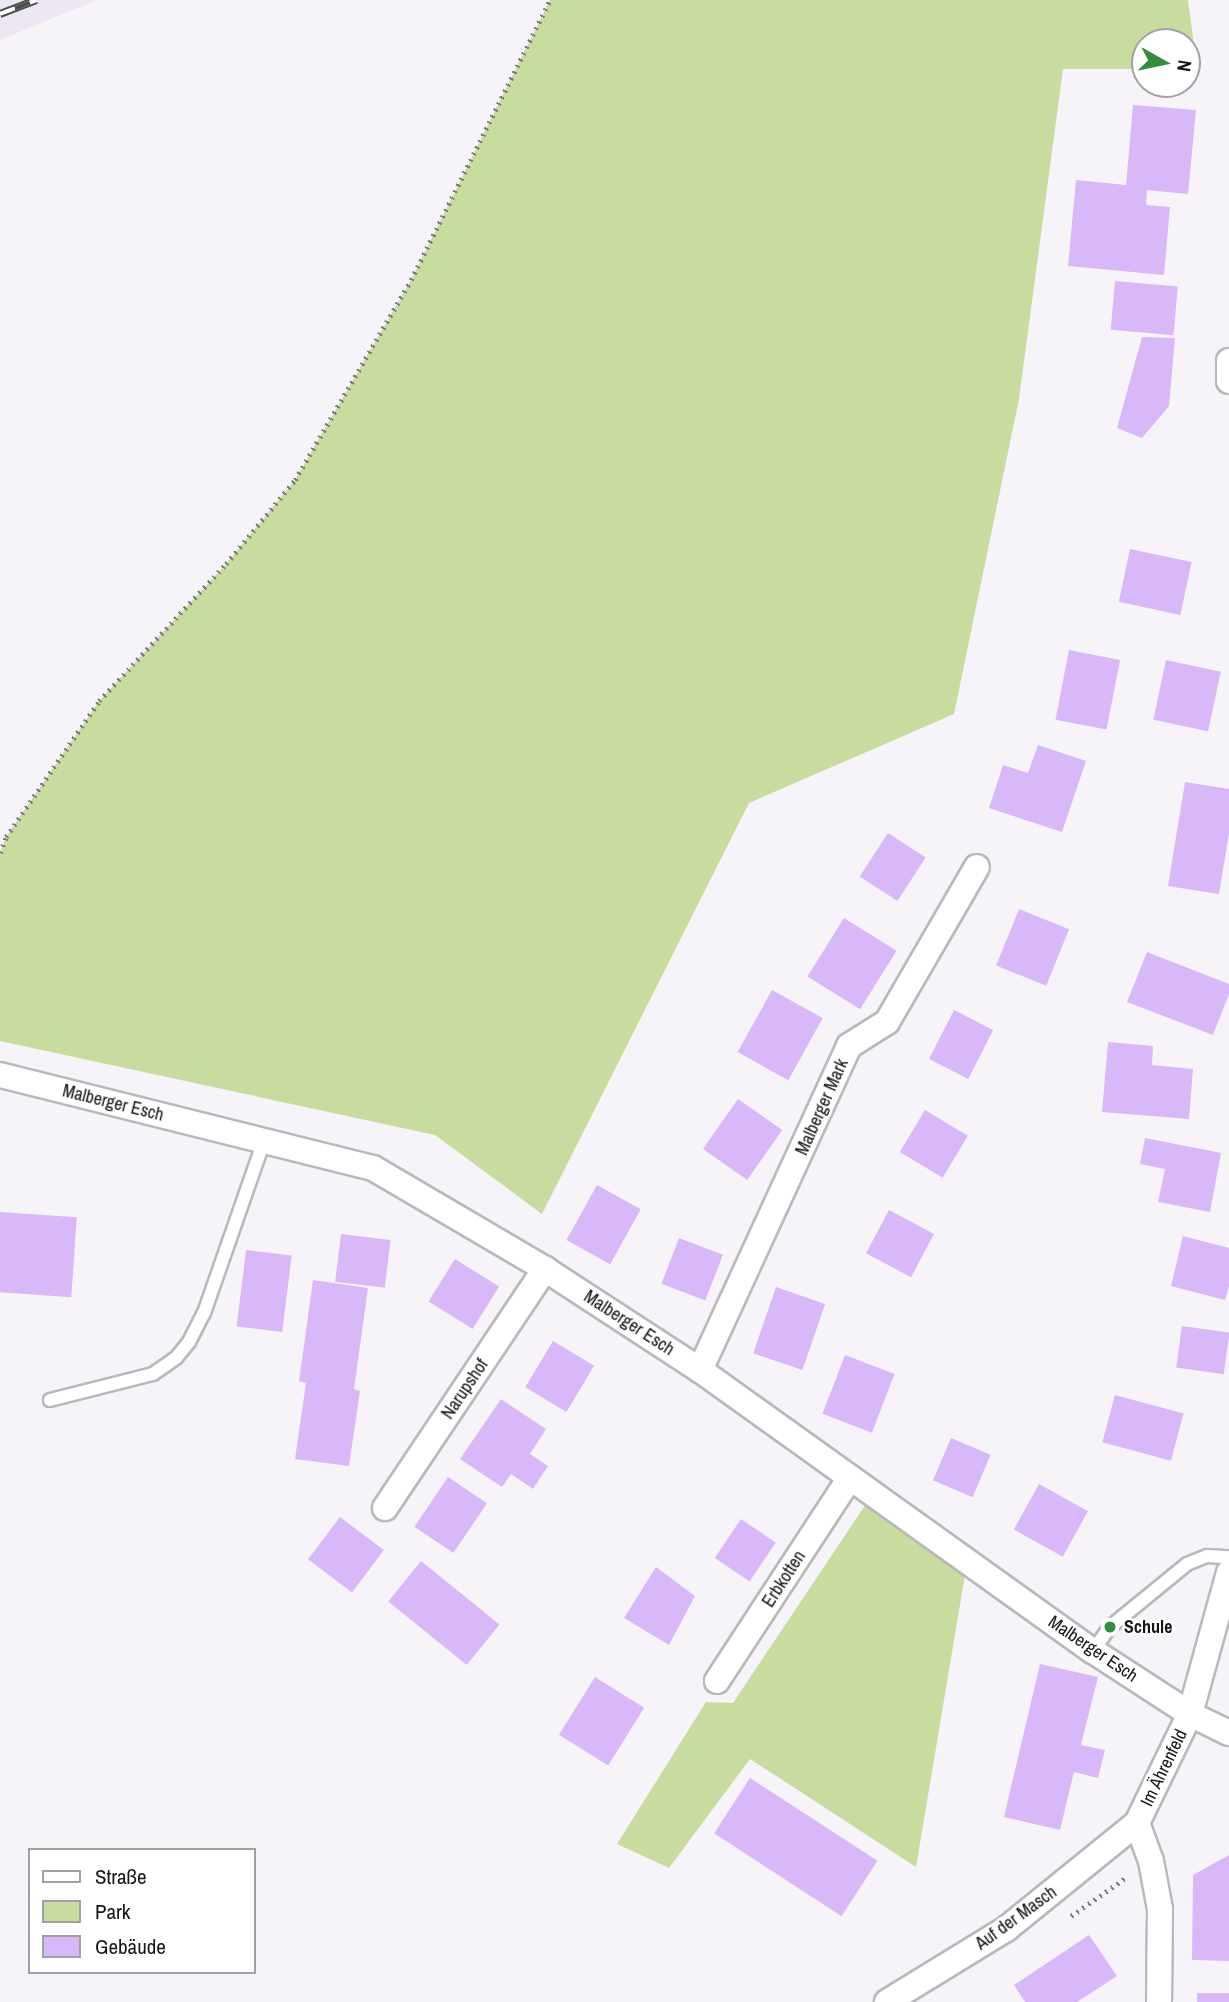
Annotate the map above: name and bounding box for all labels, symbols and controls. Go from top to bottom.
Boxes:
north arrow [1131,28,1201,98]
text: N [1171,58,1198,74]
street label: Malberger Mark [791,1055,853,1159]
street label: Malberger Esch [60,1080,166,1126]
street label: Malberger Esch [580,1286,678,1360]
street label: Narupshof [437,1355,493,1423]
street label: Erbkotten [758,1547,810,1611]
street label: Malberger Esch [1044,1611,1142,1687]
place label: Schule [1124,1616,1172,1638]
marker: Schule [1102,1619,1118,1635]
street label: Im Ährenfeld [1136,1726,1192,1810]
legend [28,1848,256,1974]
text: Straße [95,1862,147,1891]
street label: Auf der Masch [971,1881,1061,1955]
text: Park [95,1897,130,1926]
text: Gebäude [95,1932,166,1961]

